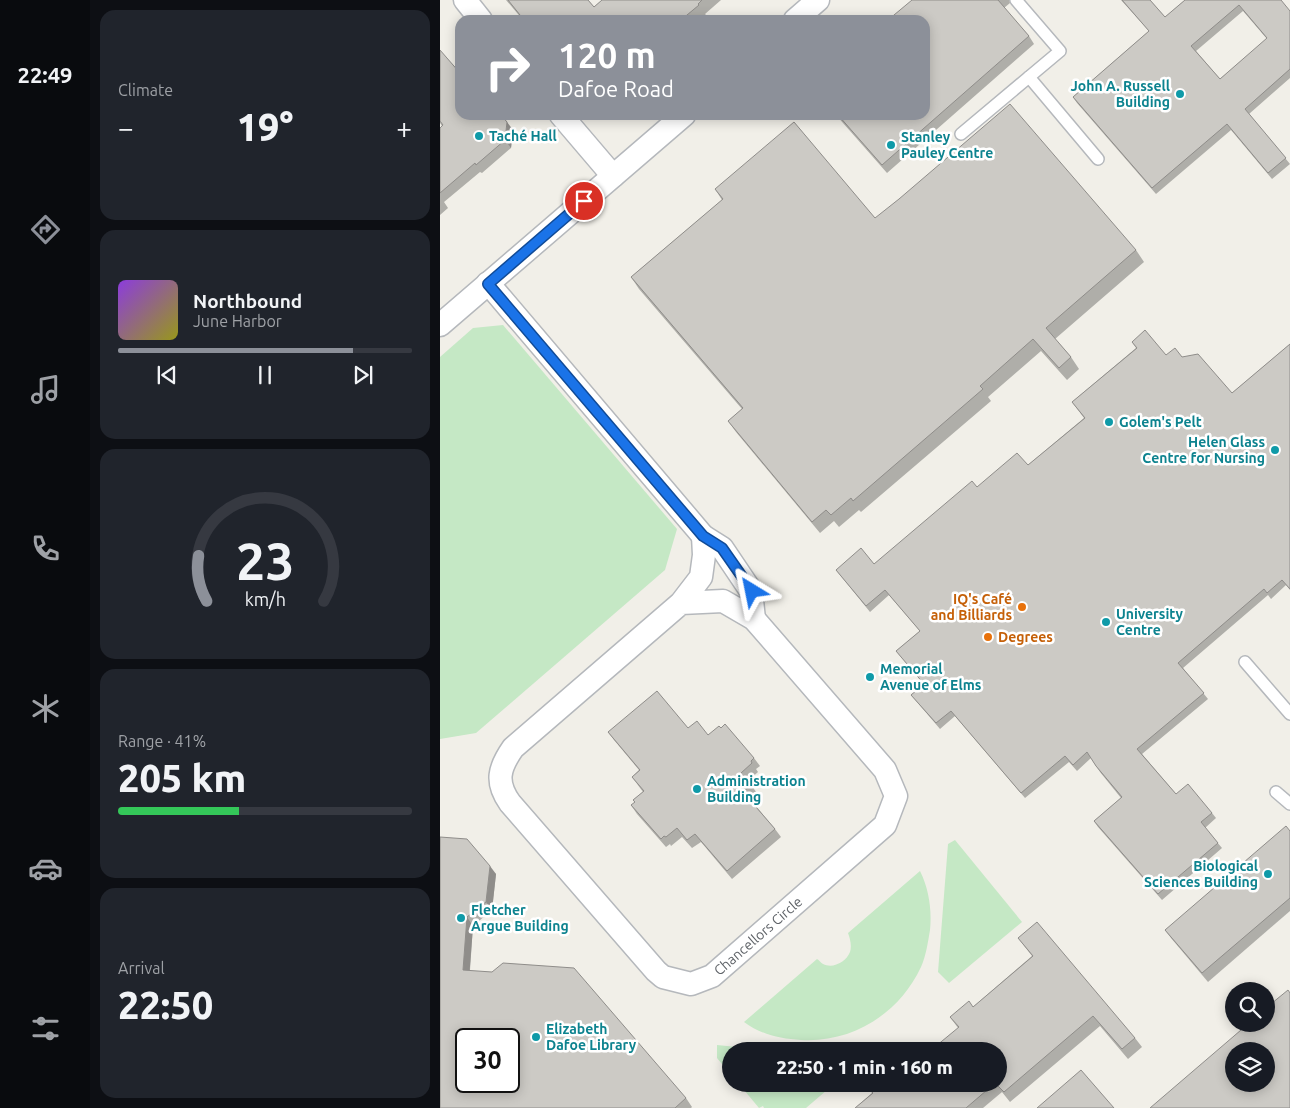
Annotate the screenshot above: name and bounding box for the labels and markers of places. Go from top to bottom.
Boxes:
place label: John A. Russell Building [1071,78,1170,110]
marker: John A. Russell Building [1174,88,1186,100]
place label: Taché Hall [489,128,557,144]
place label: Stanley Pauley Centre [901,129,993,161]
marker: Taché Hall [473,130,485,142]
marker: Stanley Pauley Centre [885,139,897,151]
pin [563,180,605,222]
place label: Golem's Pelt [1119,414,1202,430]
marker: Golem's Pelt [1103,416,1115,428]
place label: Helen Glass Centre for Nursing [1142,434,1265,466]
marker: Helen Glass Centre for Nursing [1269,444,1281,456]
place label: IQ's Café and Billiards [931,591,1012,623]
marker: IQ's Café and Billiards [1016,601,1028,613]
place label: University Centre [1116,606,1184,638]
marker: University Centre [1100,616,1112,628]
place label: Degrees [998,629,1053,645]
marker: Degrees [982,631,994,643]
place label: Memorial Avenue of Elms [880,661,982,693]
marker: Memorial Avenue of Elms [864,671,876,683]
place label: Administration Building [707,773,806,805]
marker: Administration Building [691,783,703,795]
place label: Biological Sciences Building [1144,858,1258,890]
marker: Biological Sciences Building [1262,868,1274,880]
place label: Fletcher Argue Building [471,902,569,934]
marker: Fletcher Argue Building [455,912,467,924]
place label: Elizabeth Dafoe Library [546,1021,637,1053]
marker: Elizabeth Dafoe Library [530,1031,542,1043]

